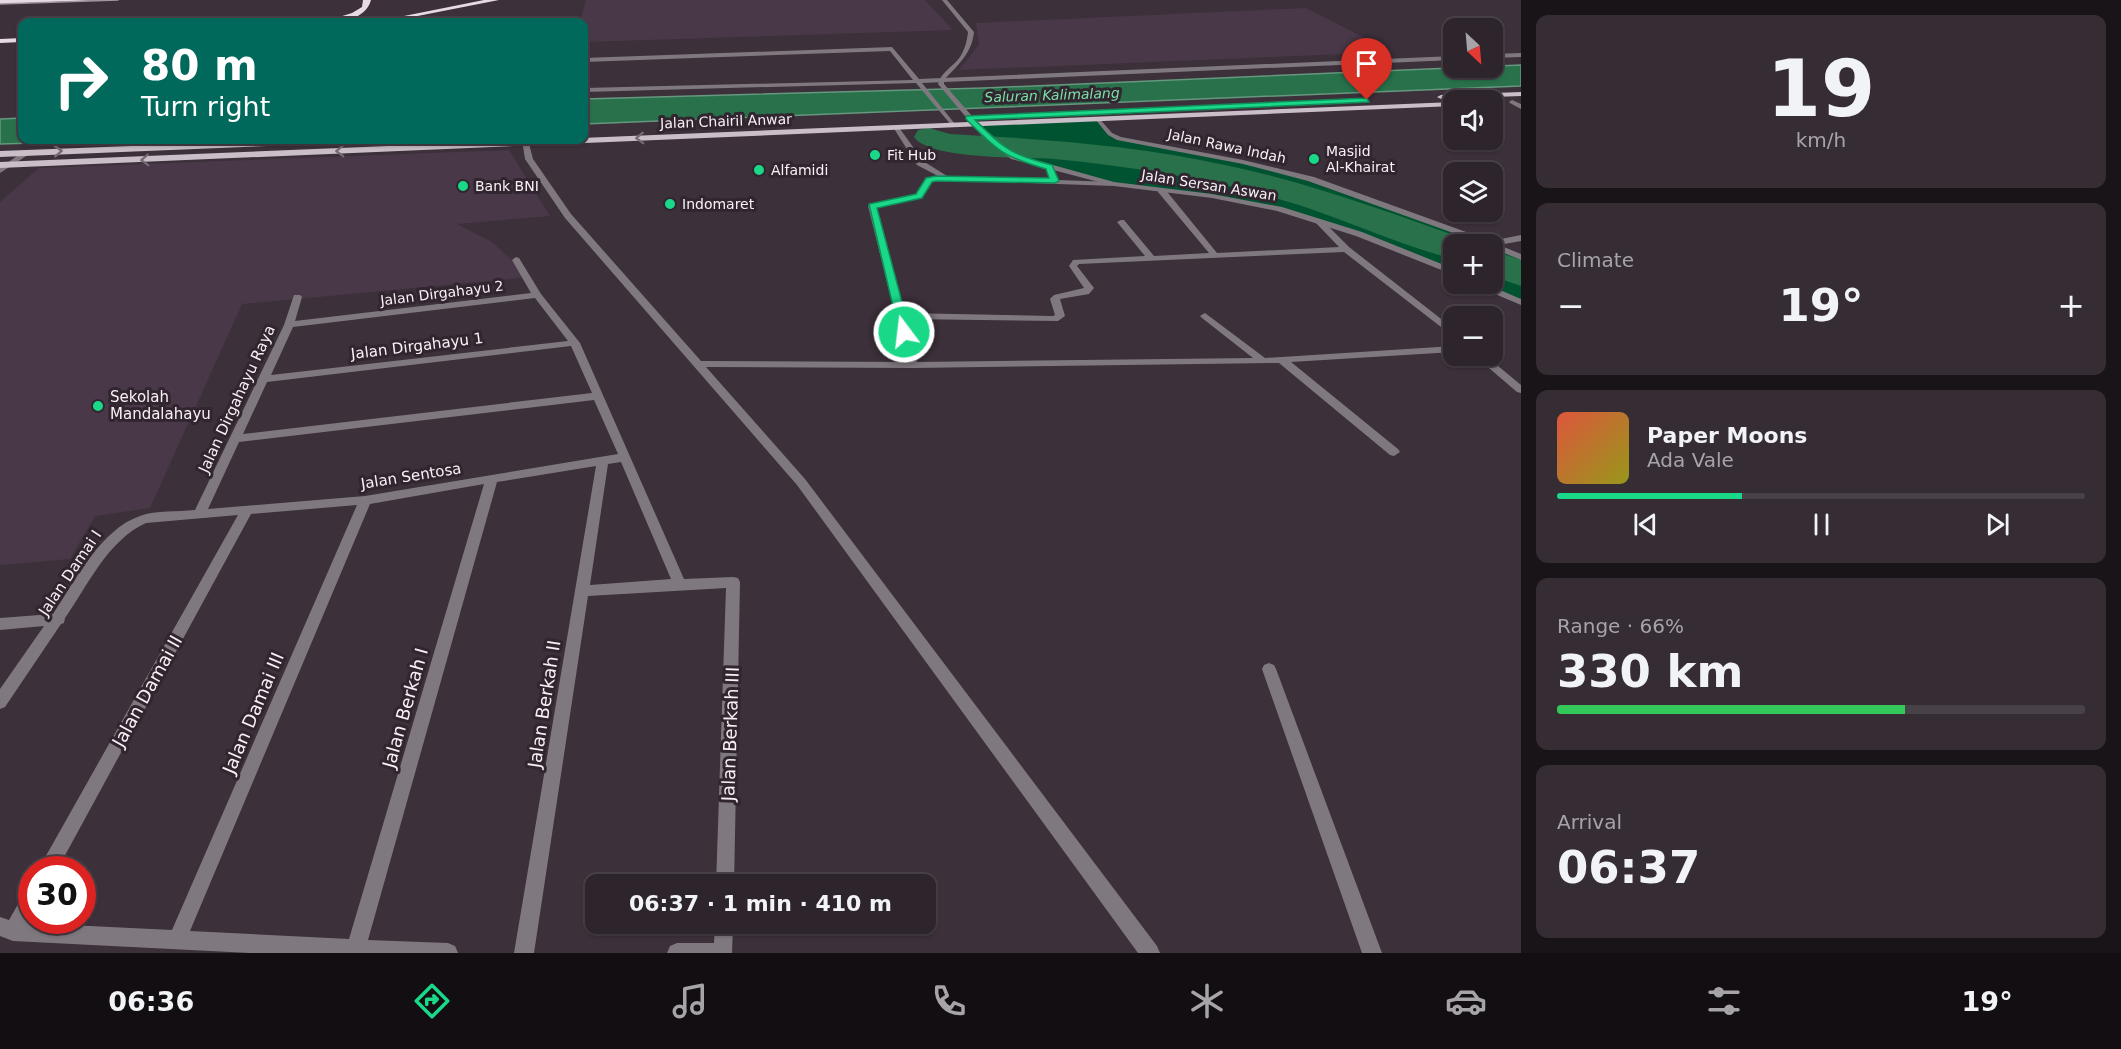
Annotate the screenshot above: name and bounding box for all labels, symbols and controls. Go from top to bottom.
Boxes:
north arrow [1443,18,1503,78]
map controls [1443,18,1503,366]
pin [1341,38,1392,100]
text: 80 m [141,41,258,90]
icon: right [42,42,120,120]
text: 19 [1767,44,1875,134]
icon: arrive [1350,47,1383,80]
water label: Saluran Kalimalang [984,85,1120,105]
button: sound [1443,90,1503,150]
text: Turn right [141,91,270,122]
street label: Jalan Chairil Anwar [659,111,792,131]
street label: Jalan Rawa Indah [1166,125,1288,166]
text: km/h [1796,128,1846,152]
one-way arrow [635,132,644,144]
place label: Masjid Al-Khairat [1326,143,1395,175]
one-way arrow [54,145,63,158]
one-way arrow [335,145,344,158]
place label: Fit Hub [887,147,936,163]
marker: Fit Hub [868,148,882,162]
marker: Masjid Al-Khairat [1307,152,1321,166]
one-way arrow [141,153,150,166]
place label: Alfamidi [771,162,828,178]
button: layers [1443,162,1503,222]
marker: Alfamidi [752,163,766,177]
street label: Jalan Sersan Aswan [1139,166,1278,204]
place label: Bank BNI [475,178,539,194]
marker: Bank BNI [456,179,470,193]
place label: Indomaret [682,196,755,212]
marker: Indomaret [663,197,677,211]
button: + [1443,234,1503,294]
text: Climate [1557,248,1634,272]
street label: Jalan Dirgahayu 2 [378,277,505,309]
text: 19° [1778,279,1864,332]
text: − [1557,286,1585,325]
text: + [2057,286,2085,325]
position arrow [872,300,936,364]
button: − [1443,306,1503,366]
street label: Jalan Dirgahayu Raya [194,322,279,477]
street label: Jalan Dirgahayu 1 [349,329,484,363]
place label: Sekolah Mandalahayu [110,388,211,423]
marker: Sekolah Mandalahayu [91,399,105,413]
text: Paper Moons [1647,423,1807,448]
text: Ada Vale [1647,448,1734,472]
street label: Jalan Sentosa [358,459,463,493]
icon: previous [1629,508,1662,541]
icon: pause [1805,508,1838,541]
icon: next [1981,508,2014,541]
street label: Jalan Damai I [34,527,105,620]
text: Range · 66% [1557,614,1684,638]
street label: Jalan Damai II [107,632,186,751]
street label: Jalan Berkah II [523,639,564,770]
text: 330 km [1557,645,1743,698]
street label: Jalan Berkah I [378,646,432,771]
street label: Jalan Damai III [218,649,288,778]
street label: Jalan Berkah III [717,666,743,803]
text: Arrival [1557,810,1622,834]
text: 06:37 [1557,841,1700,894]
speed limit sign: 30 [18,856,96,934]
text: 06:37 · 1 min · 410 m [629,891,892,916]
icon: directions [411,980,453,1022]
icon: music [669,980,711,1022]
icon: phone [928,980,970,1022]
icon: climate [1186,980,1228,1022]
icon: car [1445,980,1487,1022]
icon: filters [1703,980,1745,1022]
text: 06:36 [108,986,194,1017]
text: 19° [1962,986,2013,1017]

